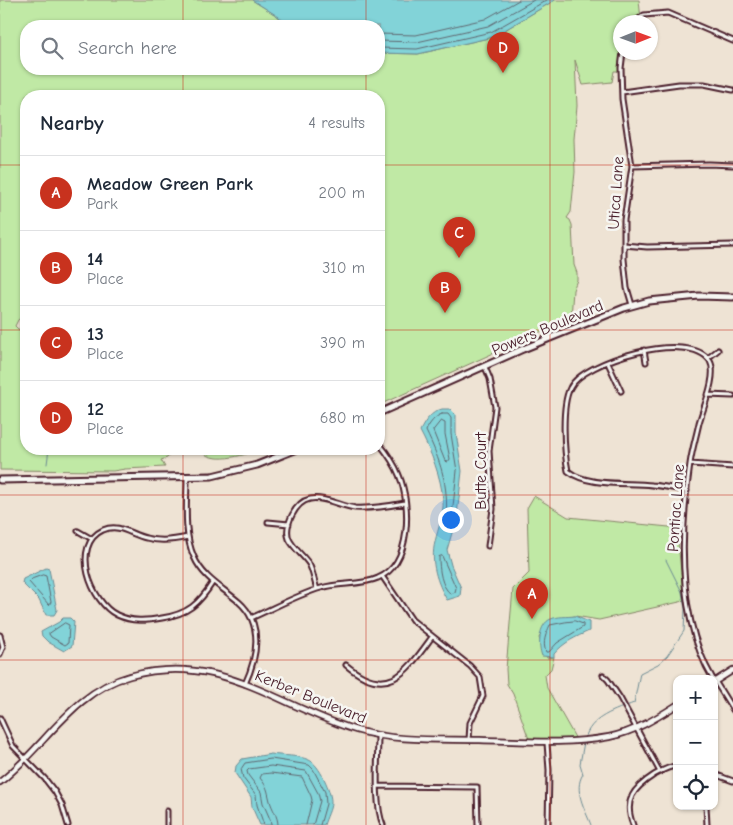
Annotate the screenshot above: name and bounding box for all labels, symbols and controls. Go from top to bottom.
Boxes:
north arrow [613,15,658,60]
search box [20,20,385,75]
pin: D [487,32,519,73]
icon: search [38,34,66,62]
text: Search here [78,37,177,59]
text: Nearby [40,111,104,135]
text: 4 results [308,114,365,132]
street label: Utica Lane [604,156,628,230]
text: Meadow Green Park [87,173,253,195]
text: A [52,184,60,202]
text: 200 m [319,184,365,202]
text: Park [87,195,118,213]
pin: C [443,217,475,258]
text: 14 [87,248,103,270]
text: B [51,259,61,277]
text: 310 m [322,259,365,277]
text: Place [87,270,123,288]
pin: B [429,272,461,313]
street label: Powers Boulevard [489,296,606,360]
text: 13 [87,323,104,345]
text: C [51,334,61,352]
text: 390 m [320,334,365,352]
text: Place [87,345,123,363]
text: 12 [87,398,104,420]
text: D [51,409,61,427]
text: 680 m [320,409,365,427]
text: Place [87,420,123,438]
street label: Butte Court [472,432,490,510]
street label: Pontiac Lane [664,464,688,553]
your location [438,507,464,533]
pin: A [516,578,548,619]
street label: Kerber Boulevard [252,666,369,727]
map controls [673,675,718,810]
button: + [673,675,718,720]
button: − [673,720,718,765]
button: locate [673,765,718,810]

